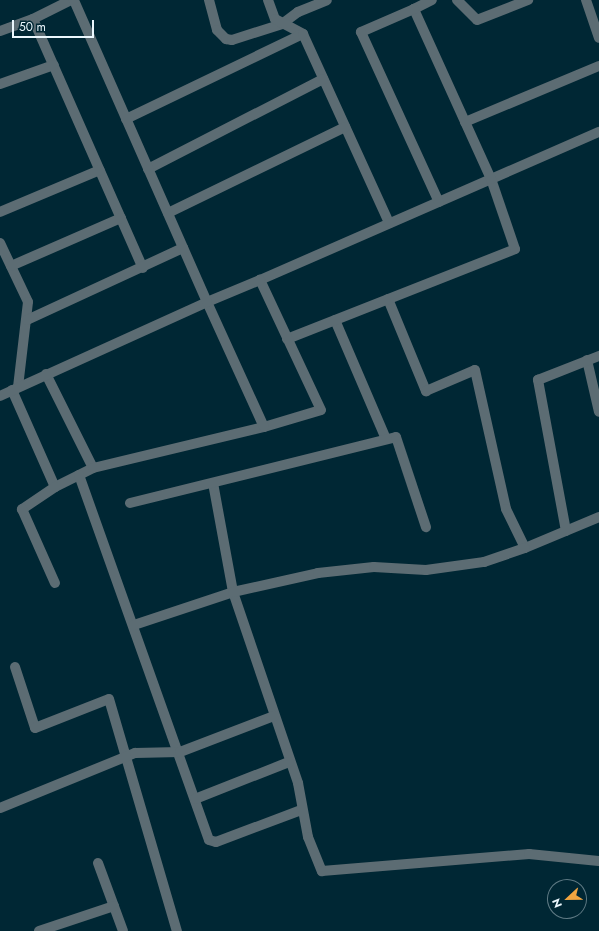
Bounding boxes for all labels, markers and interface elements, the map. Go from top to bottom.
scale bar [14,12,96,38]
text: 50 m [19,18,46,36]
north arrow [547,879,587,919]
text: N [548,896,566,910]

